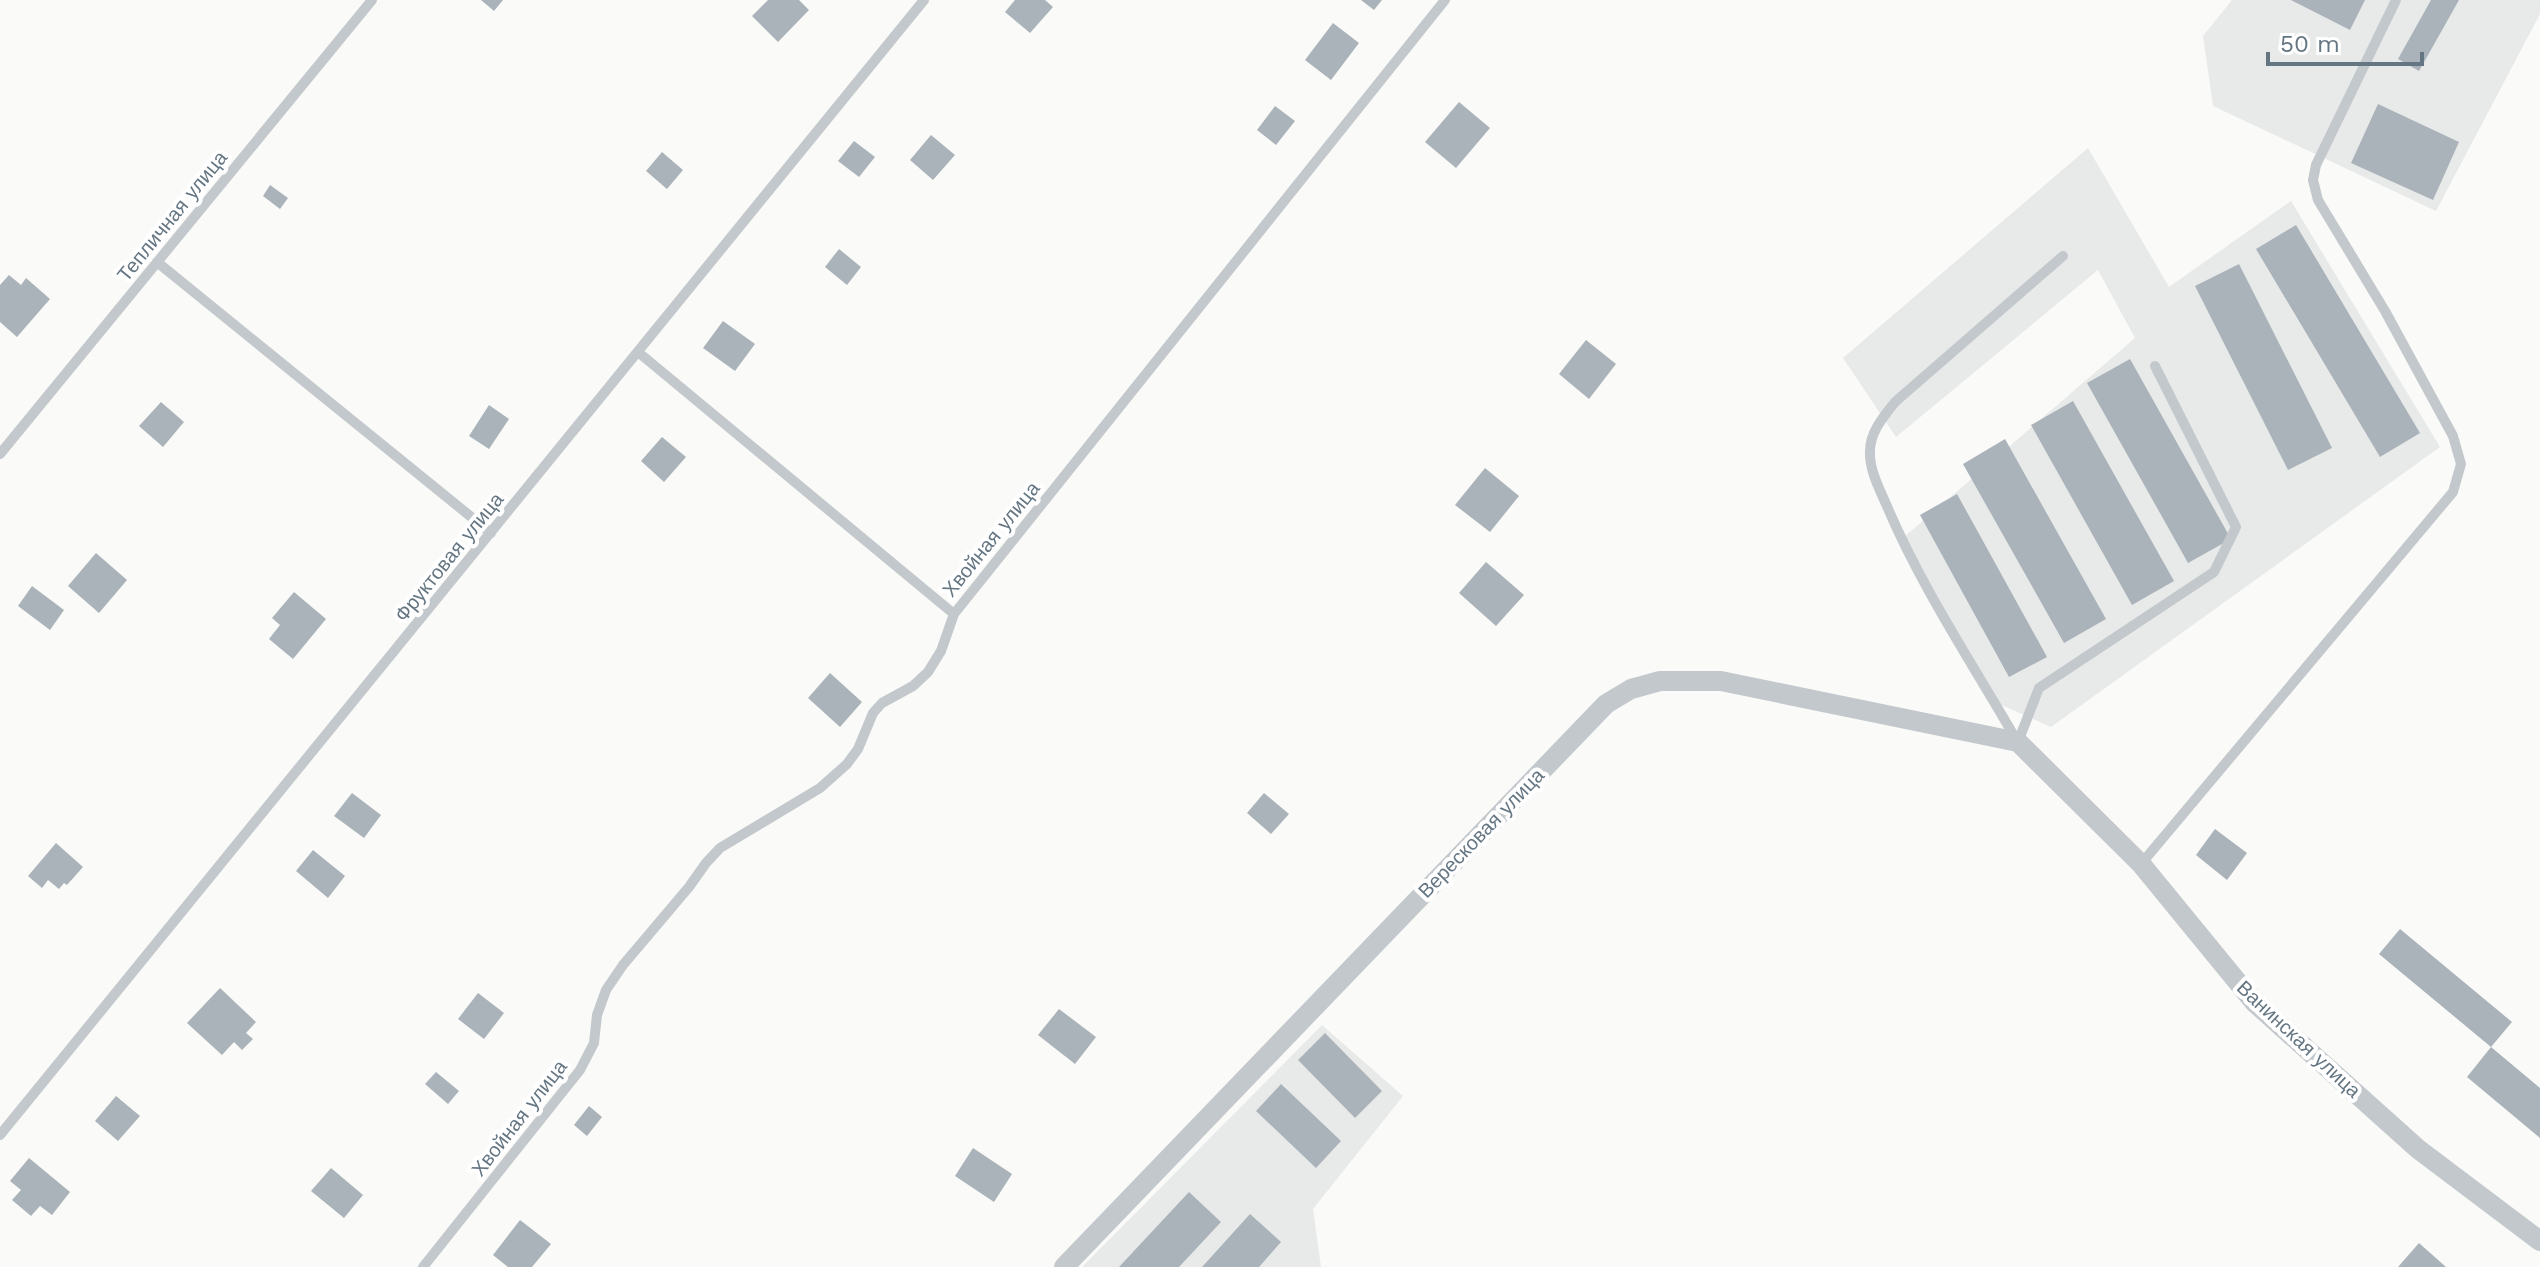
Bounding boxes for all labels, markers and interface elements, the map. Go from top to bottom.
scale bar [2268,16,2422,66]
text: 50 m [2280,30,2340,58]
street label: Тепличная улица [112,145,233,286]
street label: Хвойная улица [937,476,1045,601]
street label: Фруктовая улица [390,487,509,626]
street label: Вересковая улица [1413,763,1550,903]
street label: Ванинская улица [2232,975,2367,1103]
street label: Хвойная улица [466,1054,572,1181]

